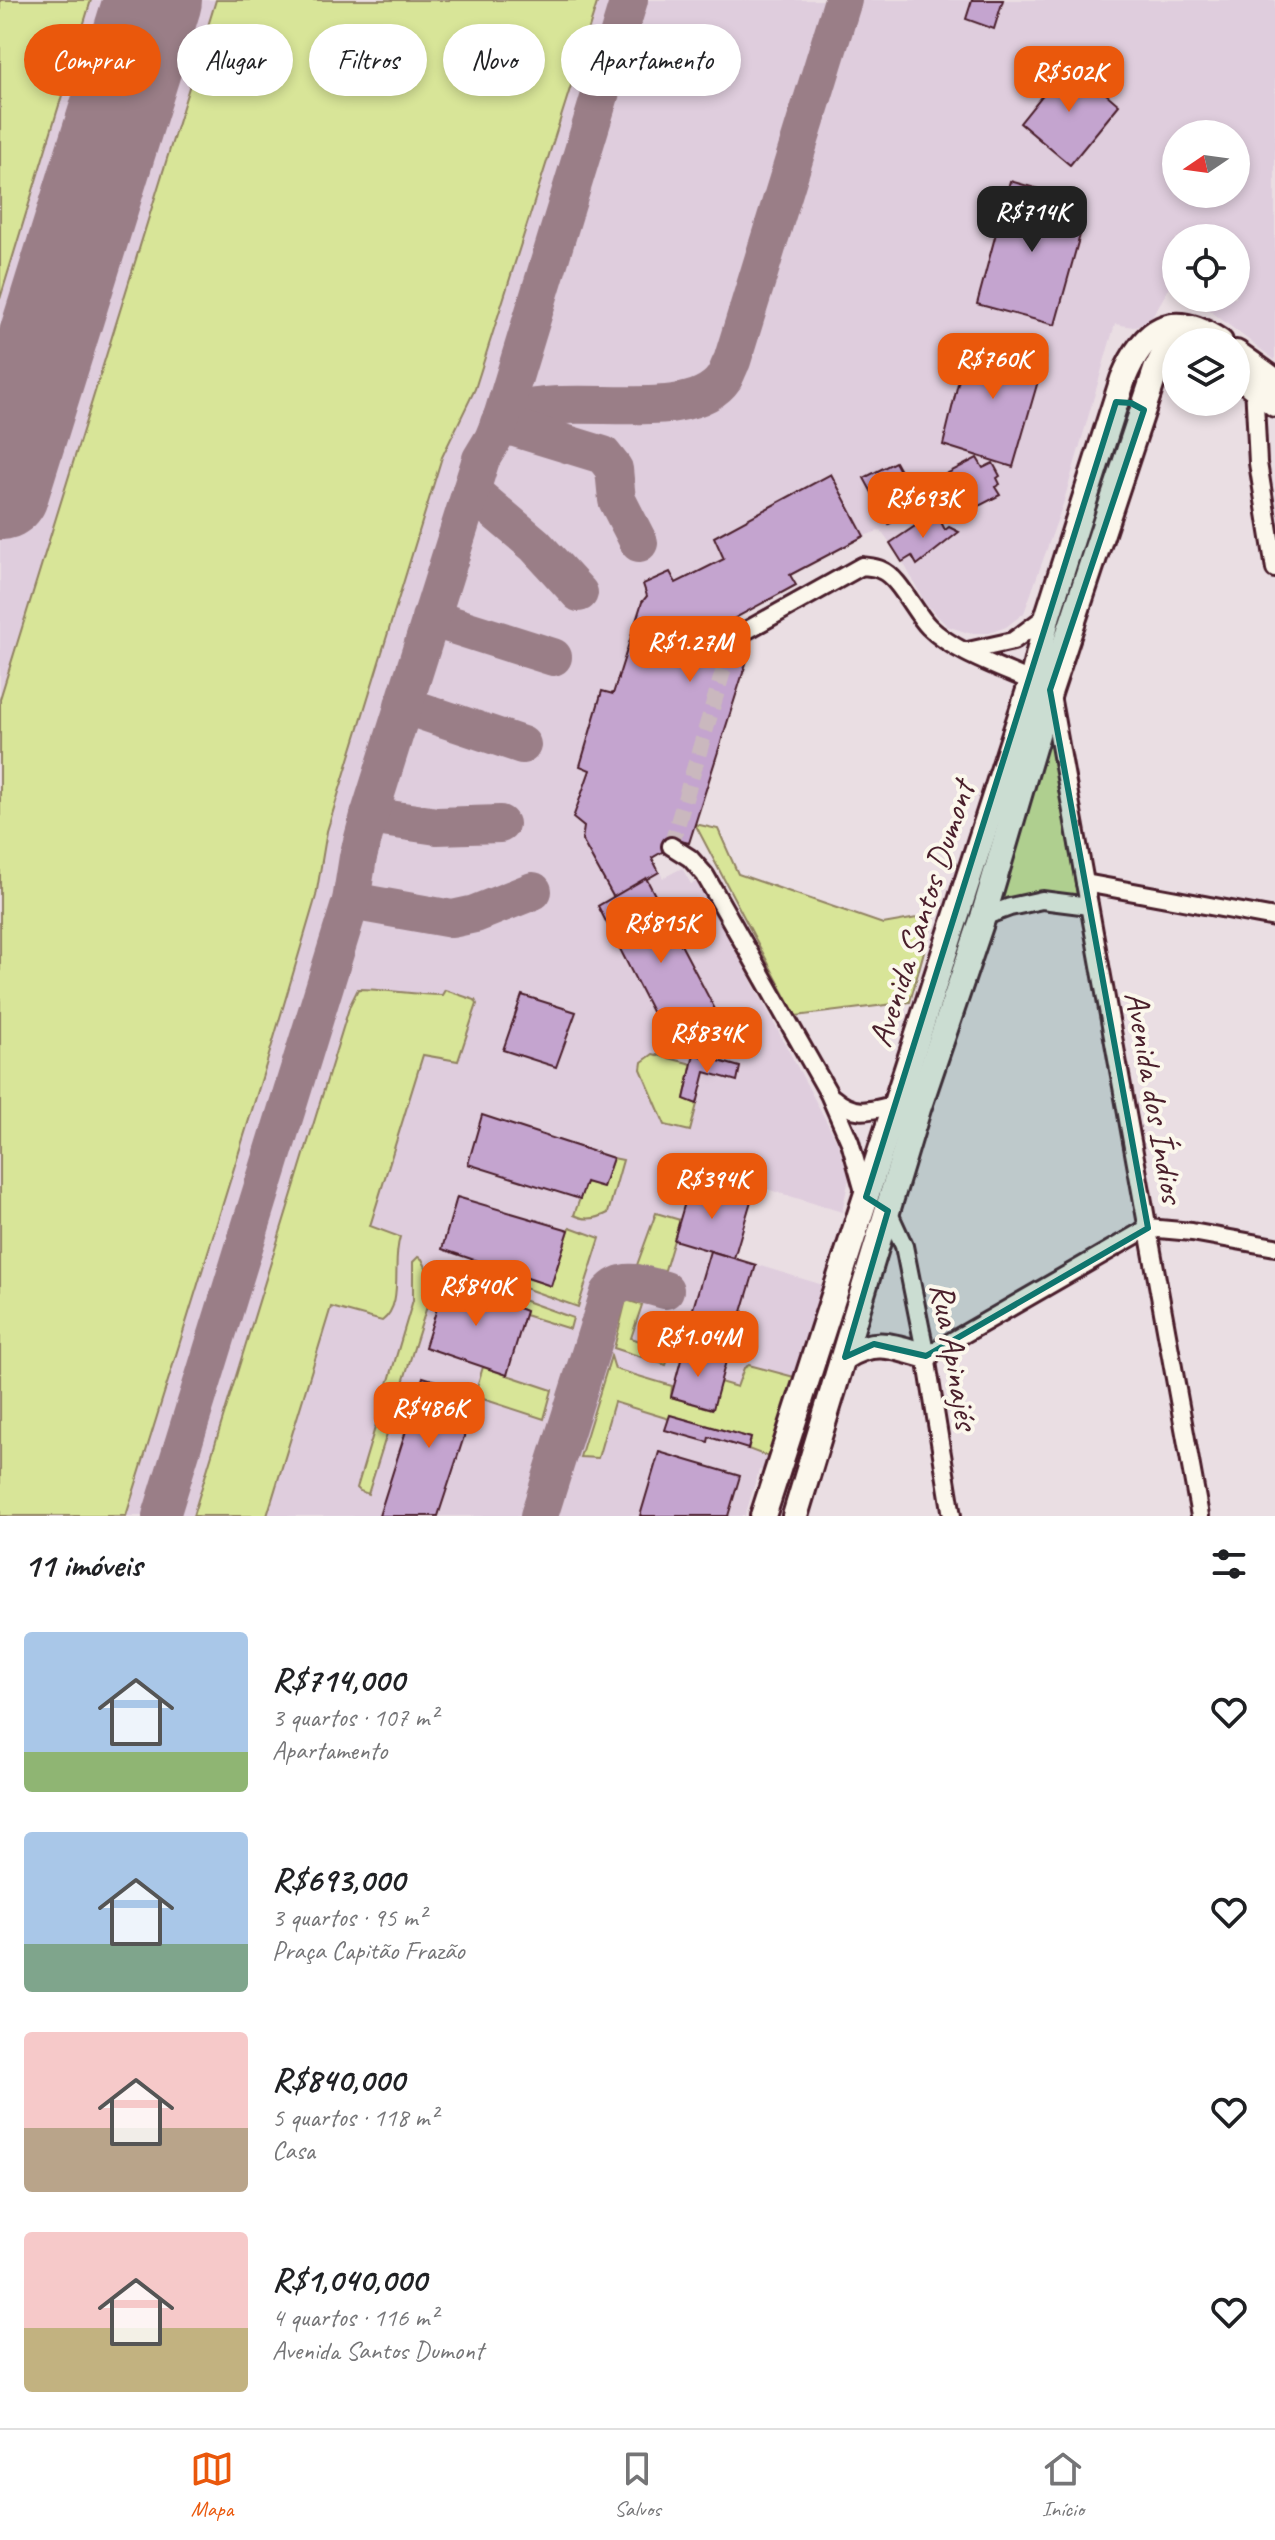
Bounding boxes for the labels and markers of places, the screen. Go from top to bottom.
pin: R$502K [1004,46,1134,114]
pin: R$714K [967,186,1097,254]
pin: R$760K [928,333,1058,401]
pin: R$693K [858,472,988,540]
pin: R$1.27M [616,616,764,684]
pin: R$815K [596,897,726,965]
pin: R$834K [642,1007,772,1075]
pin: R$394K [647,1153,777,1221]
pin: R$840K [411,1260,541,1328]
pin: R$1.04M [624,1311,772,1379]
pin: R$486K [364,1382,494,1450]

